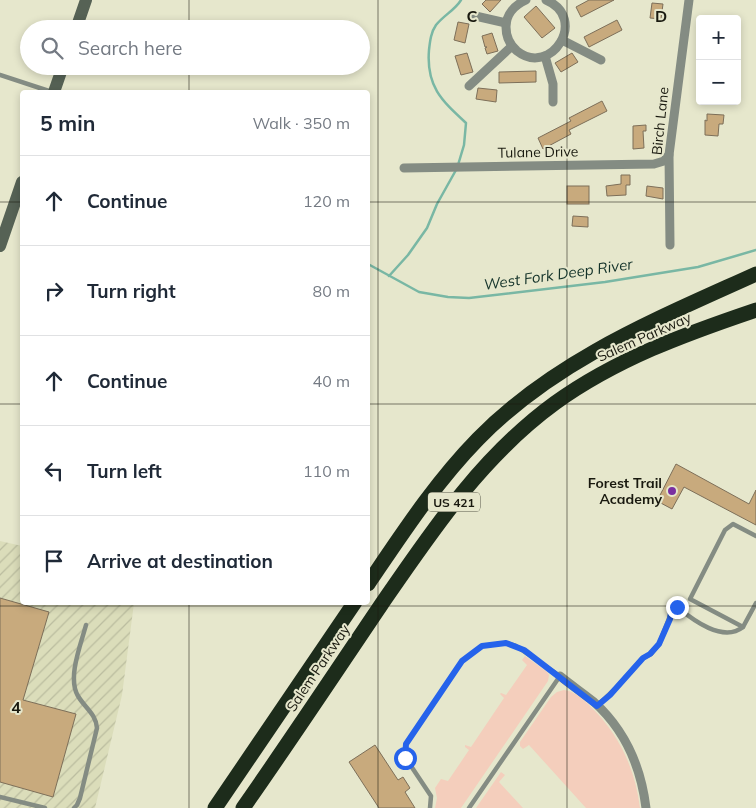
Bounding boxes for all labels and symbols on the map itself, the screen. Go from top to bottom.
text: C [467,6,478,26]
text: D [655,6,667,26]
street label: Birch Lane [647,86,673,156]
street label: Tulane Drive [498,142,578,162]
water label: West Fork Deep River [482,254,634,294]
street label: Salem Parkway [594,308,694,366]
place label: Forest Trail Academy [588,474,662,508]
marker: Forest Trail Academy [666,485,678,497]
road number: US 421 [428,492,480,512]
route end [666,596,689,619]
street label: Salem Parkway [282,621,354,715]
text: 4 [11,697,21,717]
route start [394,747,417,770]

